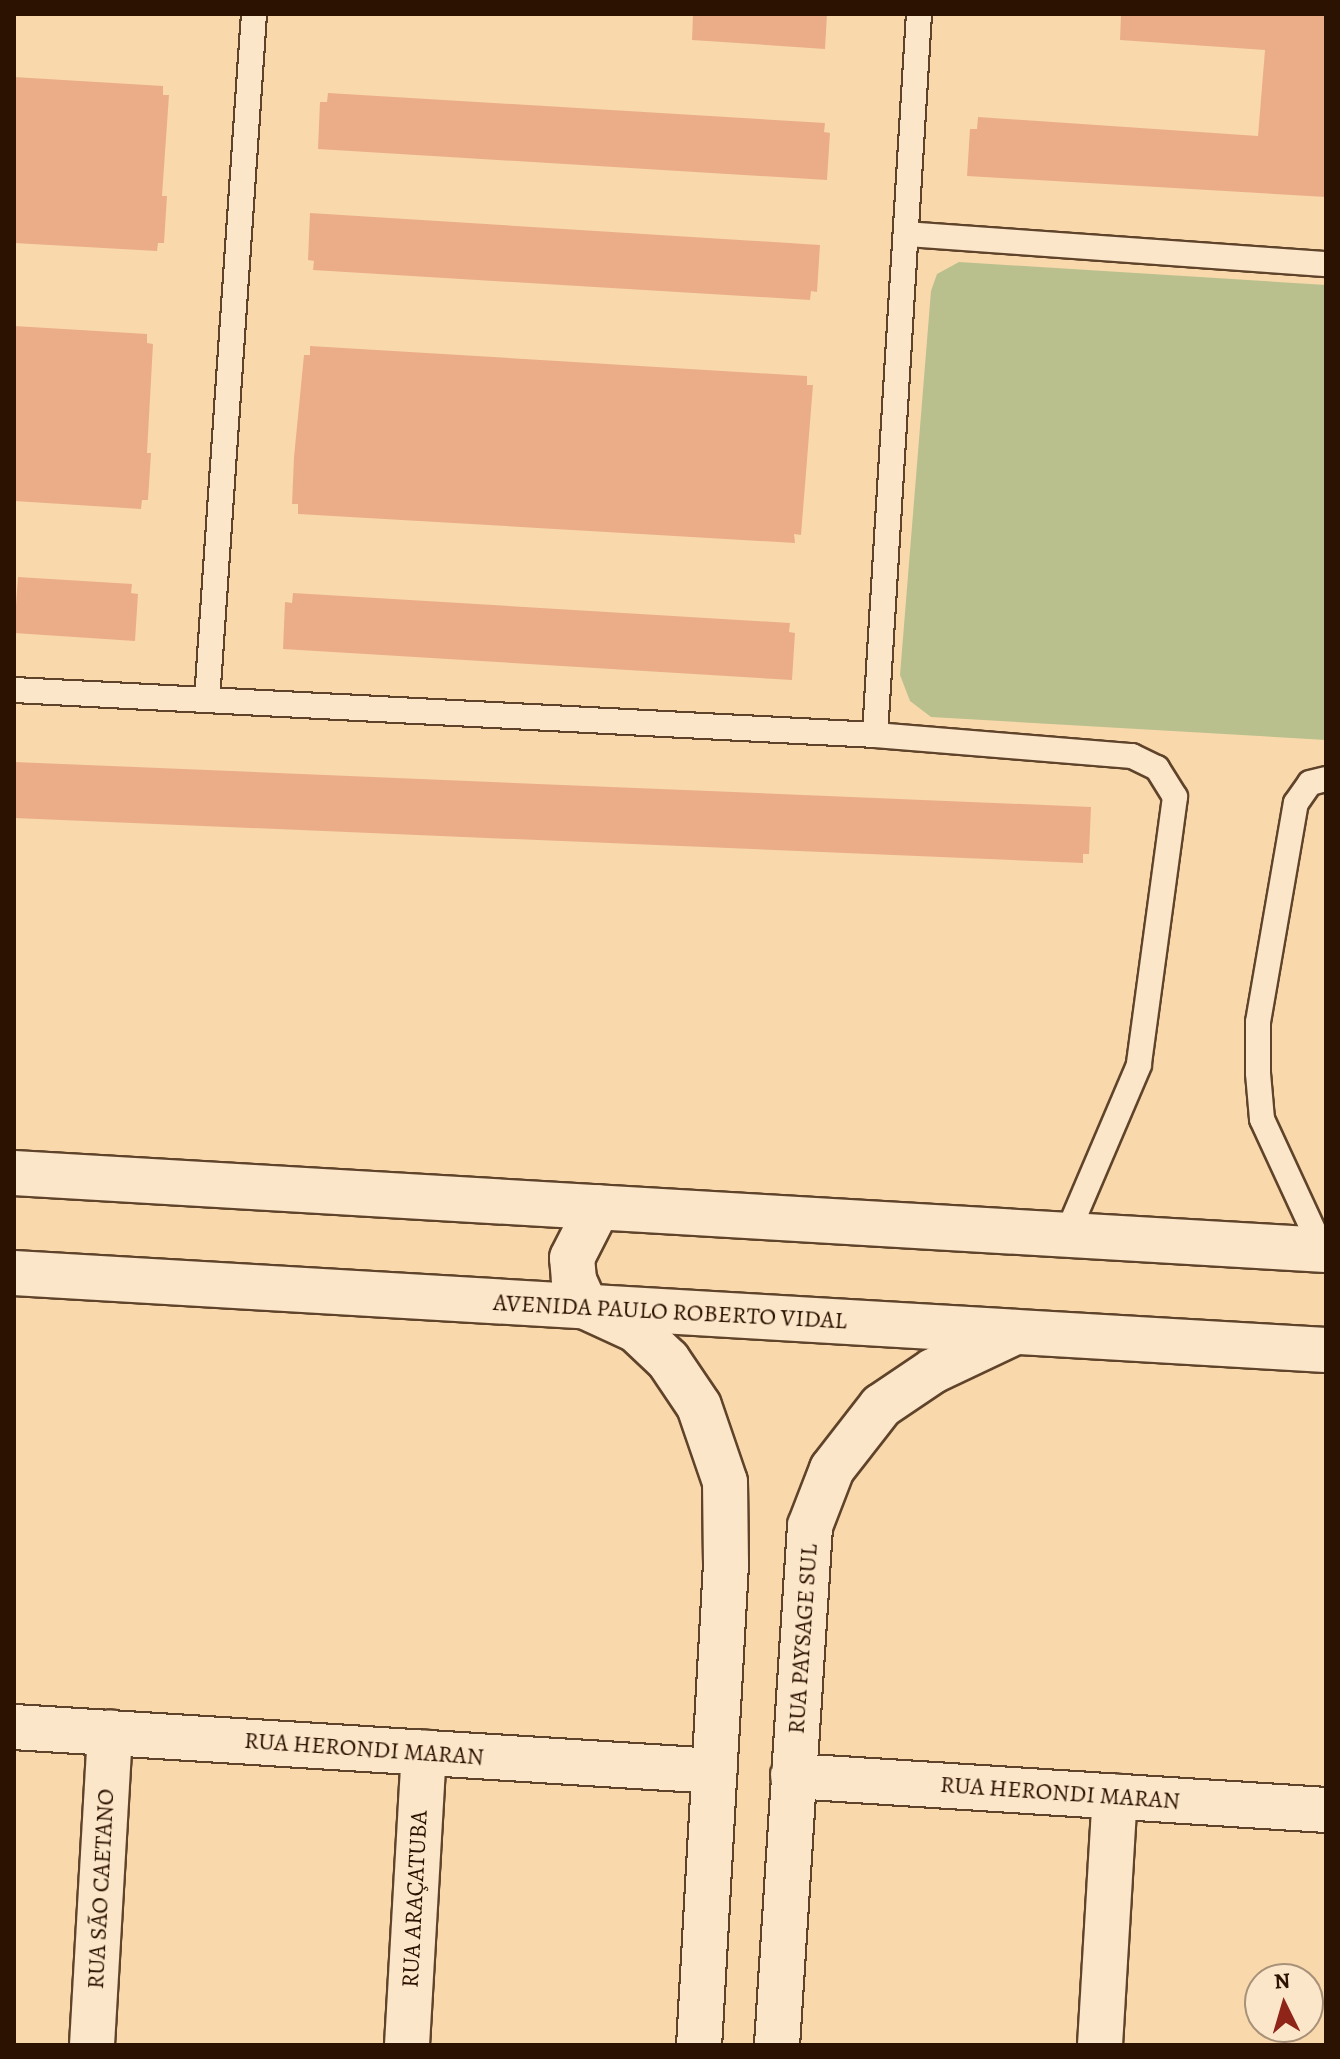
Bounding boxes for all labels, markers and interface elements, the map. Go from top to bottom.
street label: AVENIDA PAULO ROBERTO VIDAL [493,1288,847,1336]
street label: RUA PAYSAGE SUL [782,1543,824,1735]
street label: RUA HERONDI MARAN [243,1726,485,1772]
street label: RUA HERONDI MARAN [939,1770,1181,1816]
street label: RUA SÃO CAETANO [81,1788,121,1990]
street label: RUA ARAÇATUBA [396,1809,434,1989]
north arrow [1244,1963,1324,2043]
text: N [1273,1965,1291,1997]

